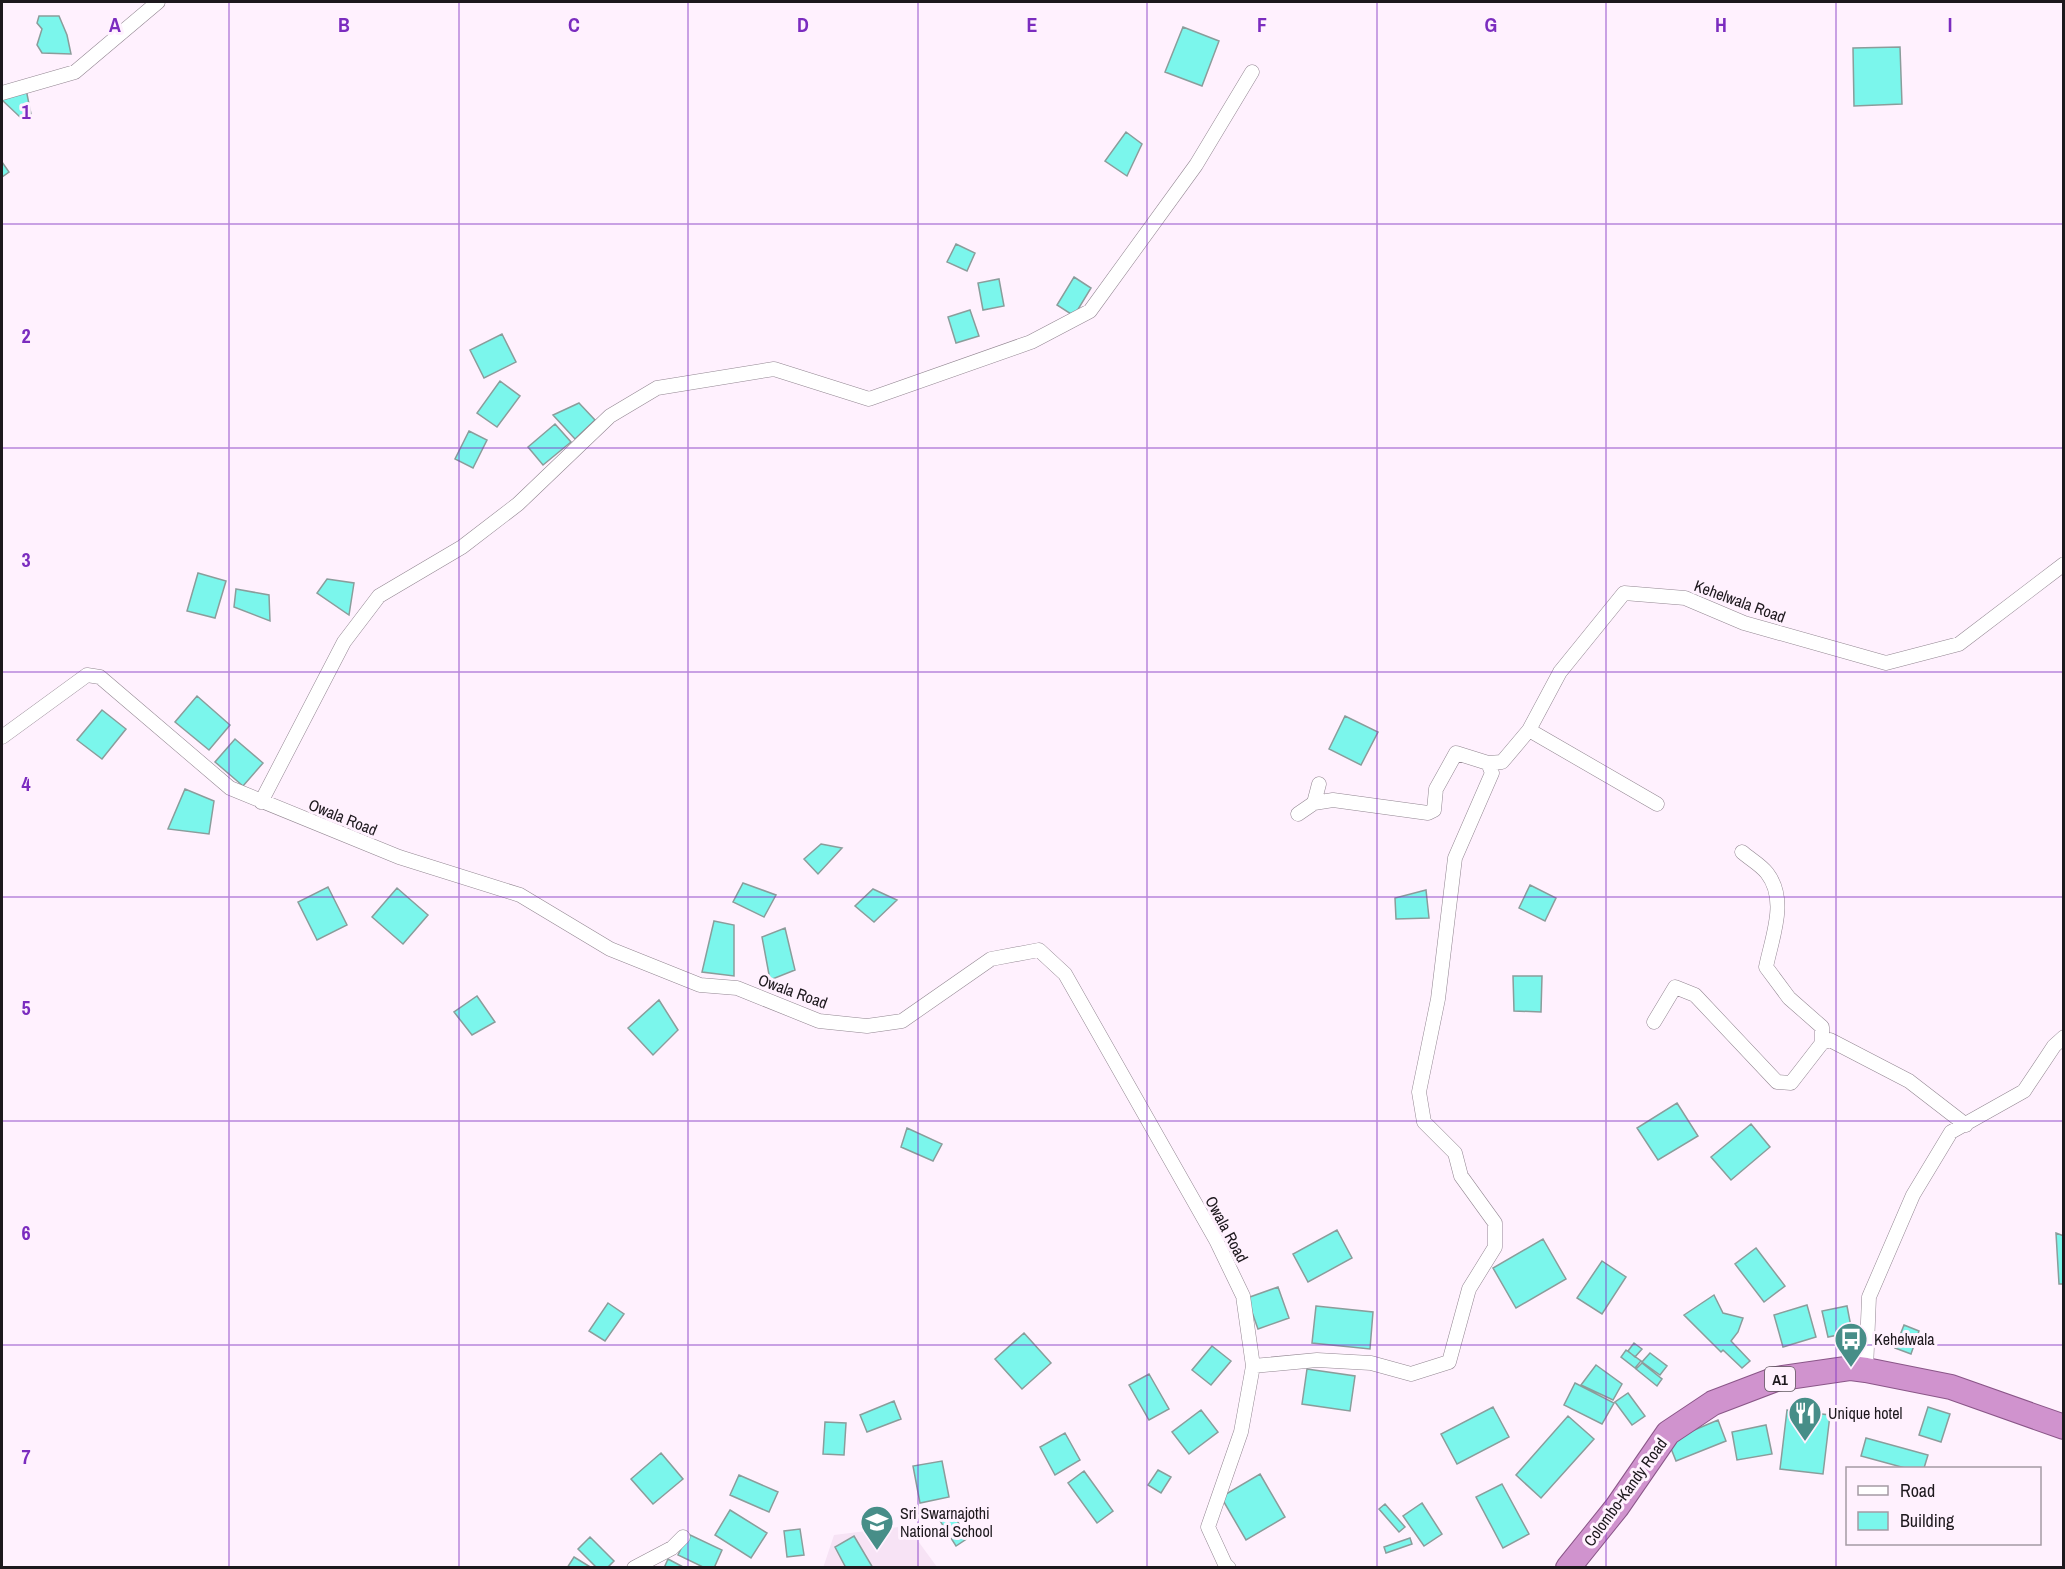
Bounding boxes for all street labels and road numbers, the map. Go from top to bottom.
street label: Kehelwala Road [1691,574,1789,628]
street label: Owala Road [305,793,381,841]
street label: Owala Road [755,968,831,1014]
street label: Owala Road [1200,1192,1254,1266]
road number: A1 [1765,1367,1795,1391]
street label: Colombo-Kandy Road [1578,1433,1672,1551]

